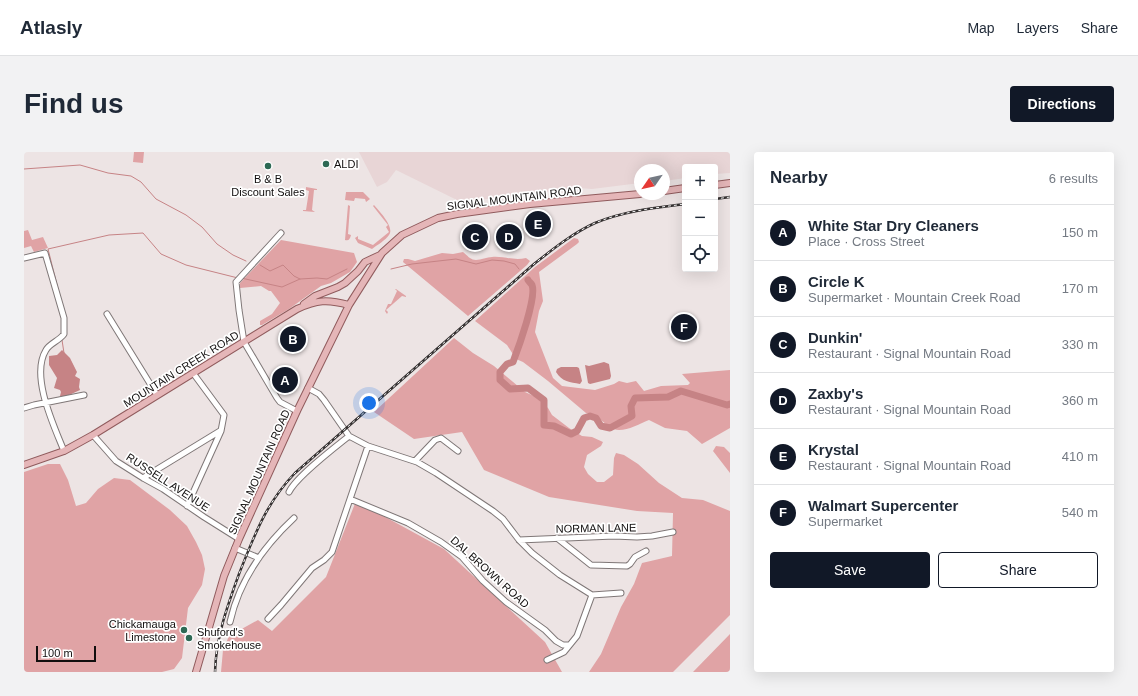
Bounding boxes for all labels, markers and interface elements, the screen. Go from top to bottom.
text: Atlasly [20,17,82,38]
text: Map [967,20,995,36]
text: Layers [1017,20,1059,36]
text: Share [1081,20,1118,36]
button: Directions [1010,86,1114,122]
text: Find us [24,88,124,119]
place label: ALDI [334,158,358,170]
marker: ALDI [321,159,331,169]
marker: B & B Discount Sales [263,161,273,171]
north arrow [634,164,670,200]
map controls [682,164,718,272]
button: + [682,164,718,200]
text: Nearby [770,168,828,187]
text: 6 results [1049,171,1098,186]
place label: B & B Discount Sales [231,173,305,198]
street label: SIGNAL MOUNTAIN ROAD [446,184,582,212]
button: − [682,200,718,236]
pin: E [525,209,551,239]
text: White Star Dry Cleaners [808,217,979,234]
pin: C [462,222,488,252]
pin: D [496,222,522,252]
text: A [778,225,788,240]
text: 150 m [1062,225,1098,240]
text: Place · Cross Street [808,234,924,249]
button: locate [682,236,718,272]
text: Circle K [808,273,865,290]
text: B [778,281,788,296]
text: 170 m [1062,281,1098,296]
text: Supermarket · Mountain Creek Road [808,290,1020,305]
pin: F [671,312,697,342]
pin: B [280,324,306,354]
street label: MOUNTAIN CREEK ROAD [121,328,241,409]
text: Dunkin' [808,329,862,346]
text: C [778,337,788,352]
text: 330 m [1062,337,1098,352]
text: Restaurant · Signal Mountain Road [808,346,1011,361]
pin: A [272,365,298,395]
text: Zaxby's [808,385,863,402]
your location [359,393,379,413]
text: D [778,393,788,408]
text: 360 m [1062,393,1098,408]
text: Restaurant · Signal Mountain Road [808,402,1011,417]
street label: SIGNAL MOUNTAIN ROAD [226,408,292,536]
text: Krystal [808,441,859,458]
text: E [779,449,787,464]
text: 410 m [1062,449,1098,464]
street label: RUSSELL AVENUE [124,451,212,513]
text: Restaurant · Signal Mountain Road [808,458,1011,473]
text: Walmart Supercenter [808,497,958,514]
text: F [779,505,787,520]
text: 540 m [1062,505,1098,520]
text: Supermarket [808,514,882,529]
street label: NORMAN LANE [556,521,636,535]
street label: DAL BROWN ROAD [448,534,532,610]
button: Save [770,552,930,588]
button: Share [938,552,1098,588]
place label: Chickamauga Limestone [109,618,177,643]
marker: Chickamauga Limestone [179,625,189,635]
place label: Shuford's Smokehouse [197,626,261,651]
marker: Shuford's Smokehouse [184,633,194,643]
scale bar [36,644,96,663]
text: 100 m [42,647,73,659]

